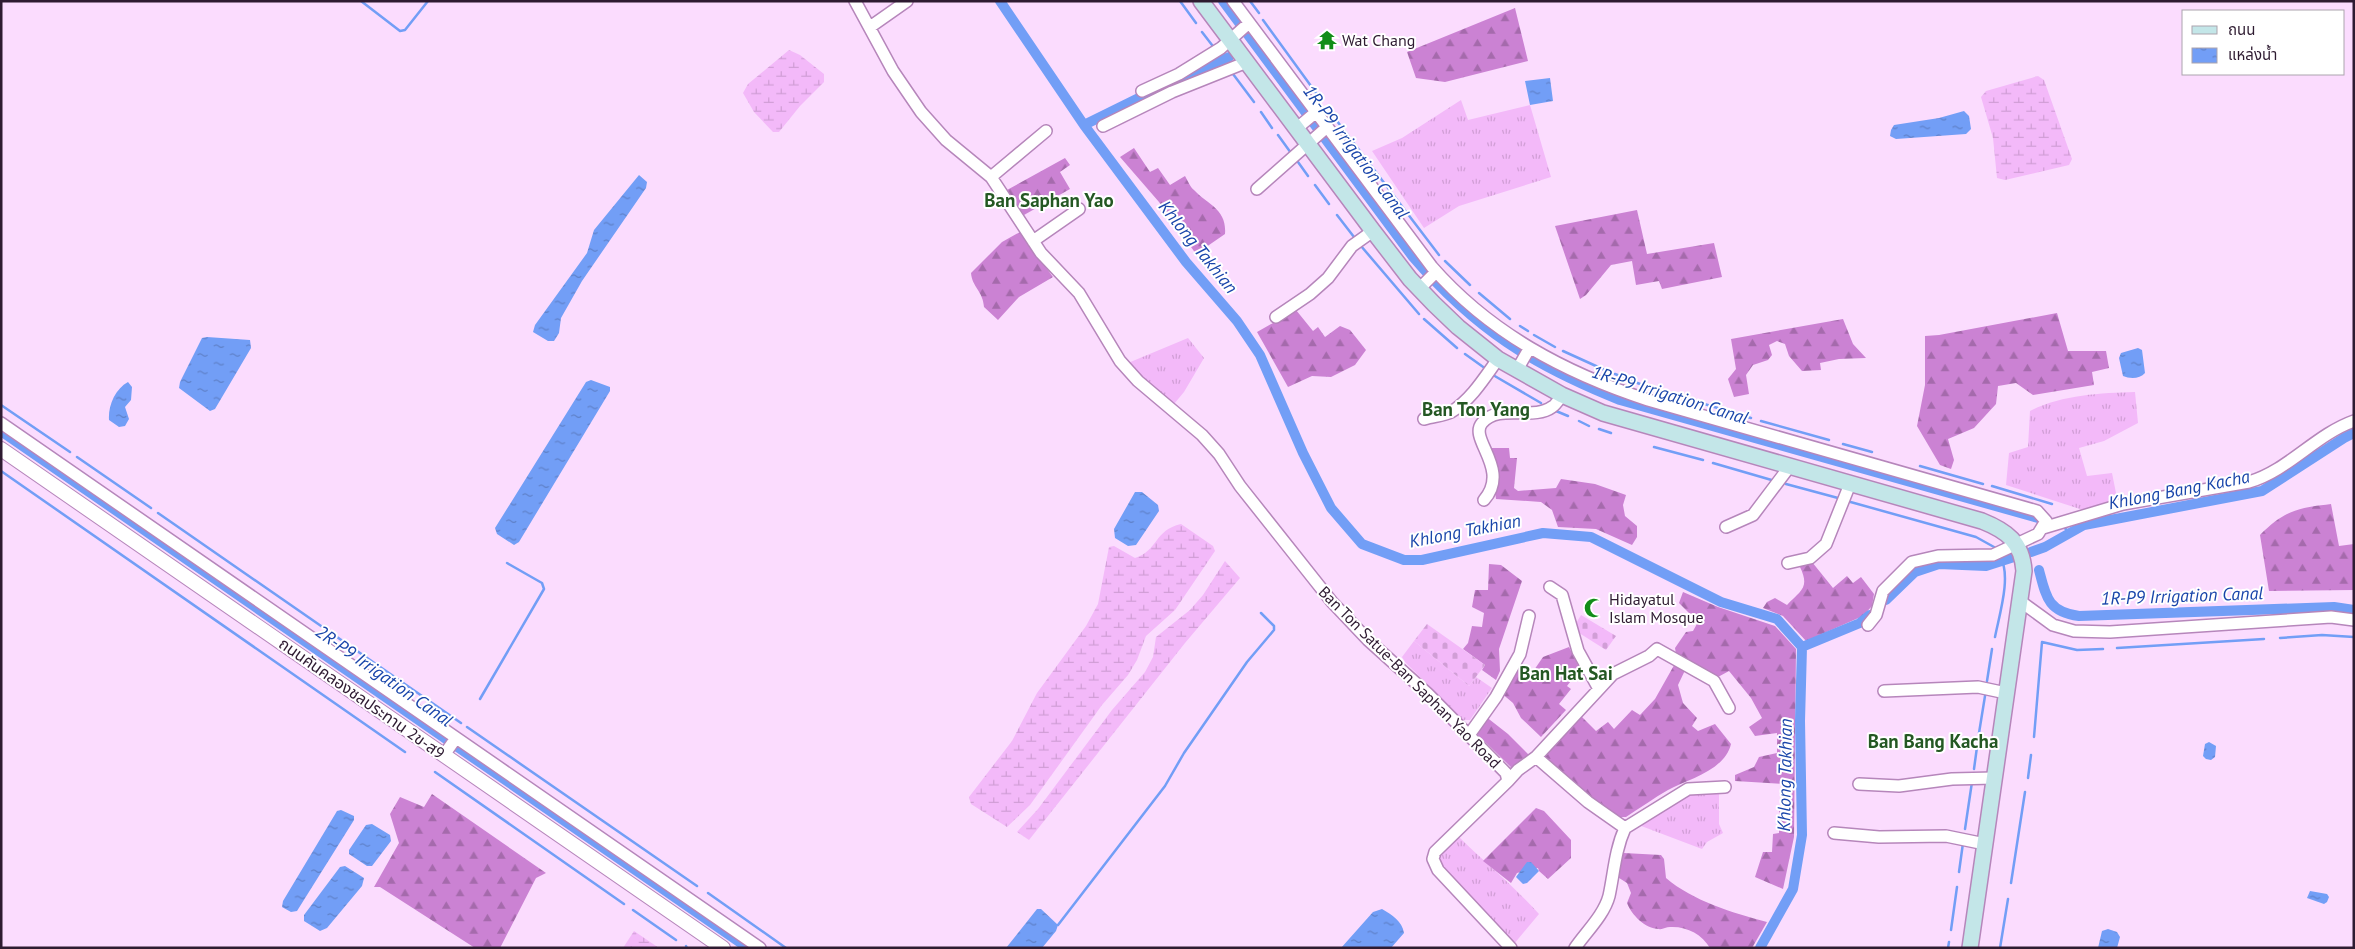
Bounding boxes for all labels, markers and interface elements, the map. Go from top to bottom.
legend [2182,10,2345,75]
text: ถนน [2228,20,2255,39]
temple icon: Wat Chang [1316,29,1338,51]
place label: Wat Chang [1342,30,1415,50]
text: แหล่งน้ำ [2228,44,2277,64]
water label: 1R-P9 Irrigation Canal [1298,80,1415,224]
district label: Ban Saphan Yao [984,188,1114,212]
water label: Khlong Takhian [1154,195,1243,298]
water label: 1R-P9 Irrigation Canal [1589,360,1751,429]
district label: Ban Ton Yang [1422,397,1530,421]
water label: Khlong Bang Kacha [2106,464,2252,514]
water label: Khlong Takhian [1407,508,1523,553]
water label: 1R-P9 Irrigation Canal [2100,581,2264,610]
street label: Ban Ton Satue-Ban Saphan Yao Road [1315,582,1505,772]
place label: Hidayatul Islam Mosque [1609,589,1704,627]
mosque icon: Hidayatul Islam Mosque [1583,597,1605,619]
water label: 2R-P9 Irrigation Canal [311,620,458,732]
street label: ถนนคันคลองชลประทาน 2ข-ส9 [275,633,449,763]
district label: Ban Hat Sai [1519,661,1613,685]
water label: Khlong Takhian [1772,718,1797,832]
district label: Ban Bang Kacha [1868,729,1998,753]

